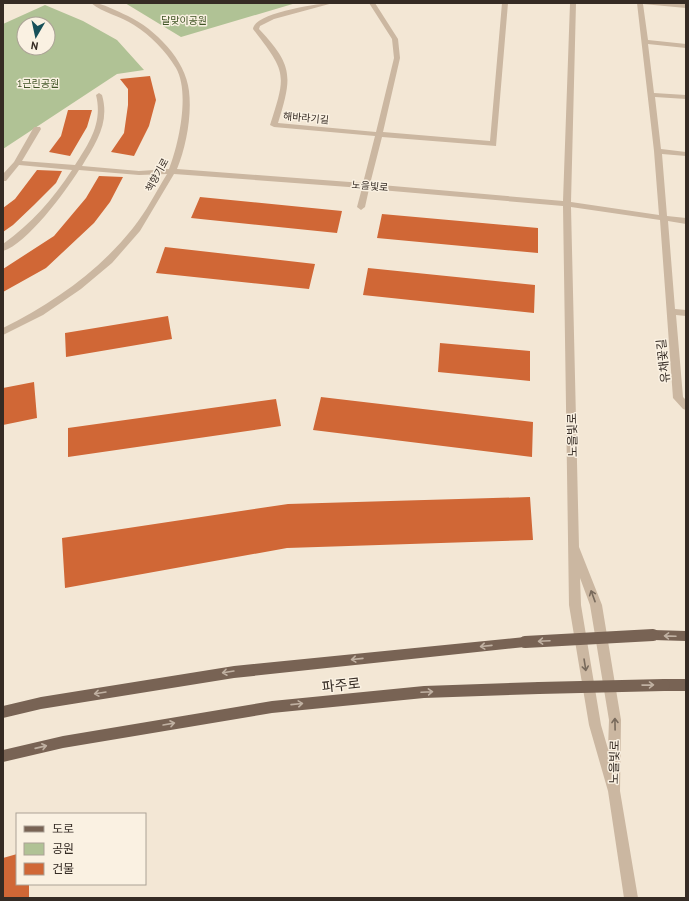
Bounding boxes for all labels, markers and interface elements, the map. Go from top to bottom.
park label: 달맞이공원 [161,14,207,27]
north arrow [16,16,56,56]
text: N [30,38,39,53]
park label: 1근린공원 [17,77,59,90]
street label: 해바라기길 [283,110,329,126]
street label: 책향기로 [142,156,172,194]
street label: 노을빛로 [351,178,389,194]
street label: 유채꽃길 [653,338,673,384]
street label: 노을빛로 [564,413,580,457]
one-way arrow [588,591,596,603]
one-way arrow [664,632,677,640]
one-way arrow [538,637,551,645]
one-way arrow [480,642,493,650]
one-way arrow [351,655,364,663]
one-way arrow [581,658,589,671]
one-way arrow [222,669,235,677]
street label: 파주로 [321,674,361,696]
one-way arrow [641,681,654,689]
one-way arrow [420,688,433,695]
one-way arrow [93,689,106,697]
one-way arrow [290,701,303,708]
one-way arrow [611,718,619,731]
one-way arrow [162,720,175,728]
street label: 노을빛로 [606,740,622,784]
one-way arrow [34,743,47,751]
legend [16,813,146,885]
text: 도로 [52,821,74,836]
text: 공원 [52,841,74,856]
text: 건물 [52,861,74,876]

